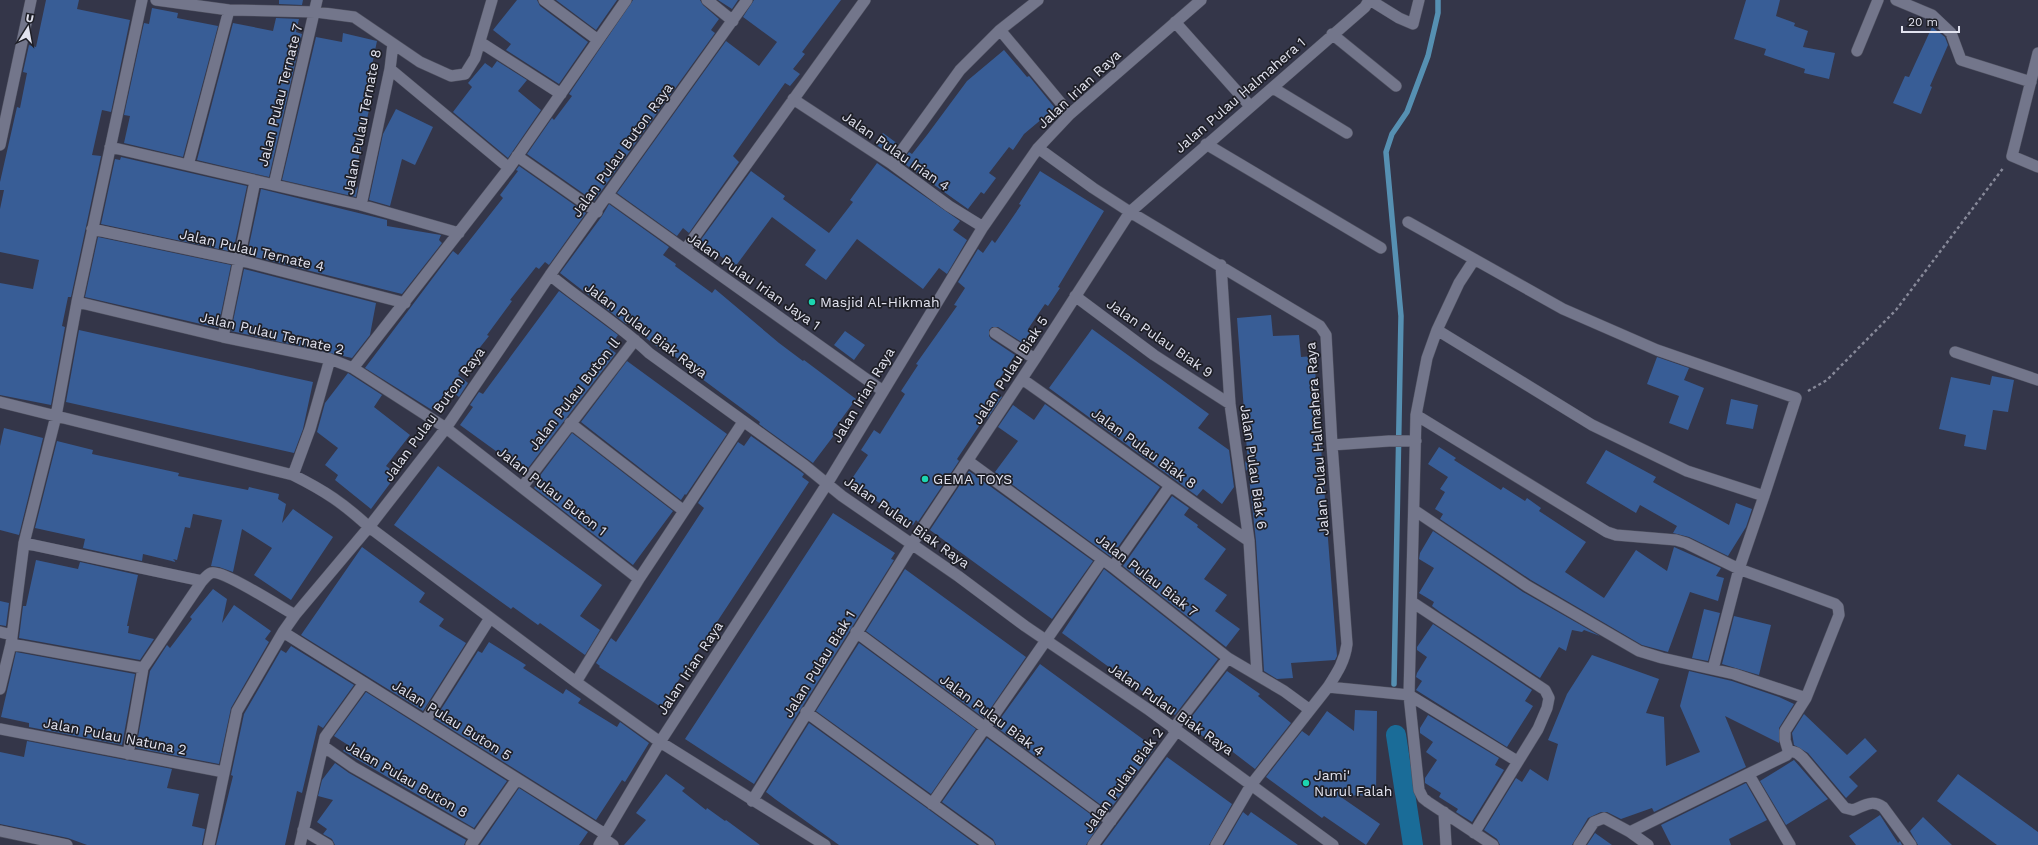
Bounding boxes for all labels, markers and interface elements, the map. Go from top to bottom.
north arrow [8,8,48,48]
scale bar [1902,8,1959,34]
text: U [25,12,35,26]
text: 20 m [1908,15,1938,29]
street label: Jalan Pulau Ternate 7 [254,22,306,168]
street label: Jalan Pulau Halmahera 1 [1172,34,1308,156]
street label: Jalan Irian Raya [1034,46,1124,132]
street label: Jalan Pulau Ternate 8 [340,48,384,196]
street label: Jalan Pulau Buton Raya [568,80,676,220]
street label: Jalan Pulau Irian 4 [839,108,953,194]
street label: Jalan Pulau Ternate 4 [178,226,326,274]
street label: Jalan Pulau Irian Jaya 1 [685,229,823,333]
street label: Jalan Pulau Biak Raya [582,279,710,381]
place label: Masjid Al-Hikmah [820,294,940,310]
street label: Jalan Pulau Biak 9 [1104,295,1216,381]
marker: Masjid Al-Hikmah [807,297,817,307]
street label: Jalan Pulau Ternate 2 [198,309,346,357]
street label: Jalan Pulau Biak 5 [969,313,1051,427]
street label: Jalan Pulau Buton ll [525,334,623,453]
street label: Jalan Pulau Halmahera Raya [1302,342,1332,536]
street label: Jalan Pulau Buton Raya [380,344,488,484]
street label: Jalan Irian Raya [828,345,898,445]
street label: Jalan Pulau Biak 6 [1237,404,1271,530]
street label: Jalan Pulau Biak 8 [1088,405,1200,491]
street label: Jalan Pulau Buton 1 [494,443,610,539]
place label: GEMA TOYS [933,471,1012,487]
street label: Jalan Pulau Biak Raya [841,473,973,571]
marker: GEMA TOYS [920,474,930,484]
street label: Jalan Pulau Biak 7 [1093,530,1201,620]
street label: Jalan Pulau Biak 1 [780,608,858,720]
street label: Jalan Irian Raya [654,618,726,718]
street label: Jalan Pulau Biak Raya [1105,660,1237,758]
street label: Jalan Pulau Biak 4 [937,671,1047,759]
street label: Jalan Pulau Buton 5 [389,677,515,763]
street label: Jalan Pulau Natuna 2 [42,714,188,758]
street label: Jalan Pulau Biak 2 [1080,725,1166,835]
street label: Jalan Pulau Buton 8 [343,738,471,820]
place label: Jami' Nurul Falah [1314,767,1392,799]
marker: Jami' Nurul Falah [1301,778,1311,788]

